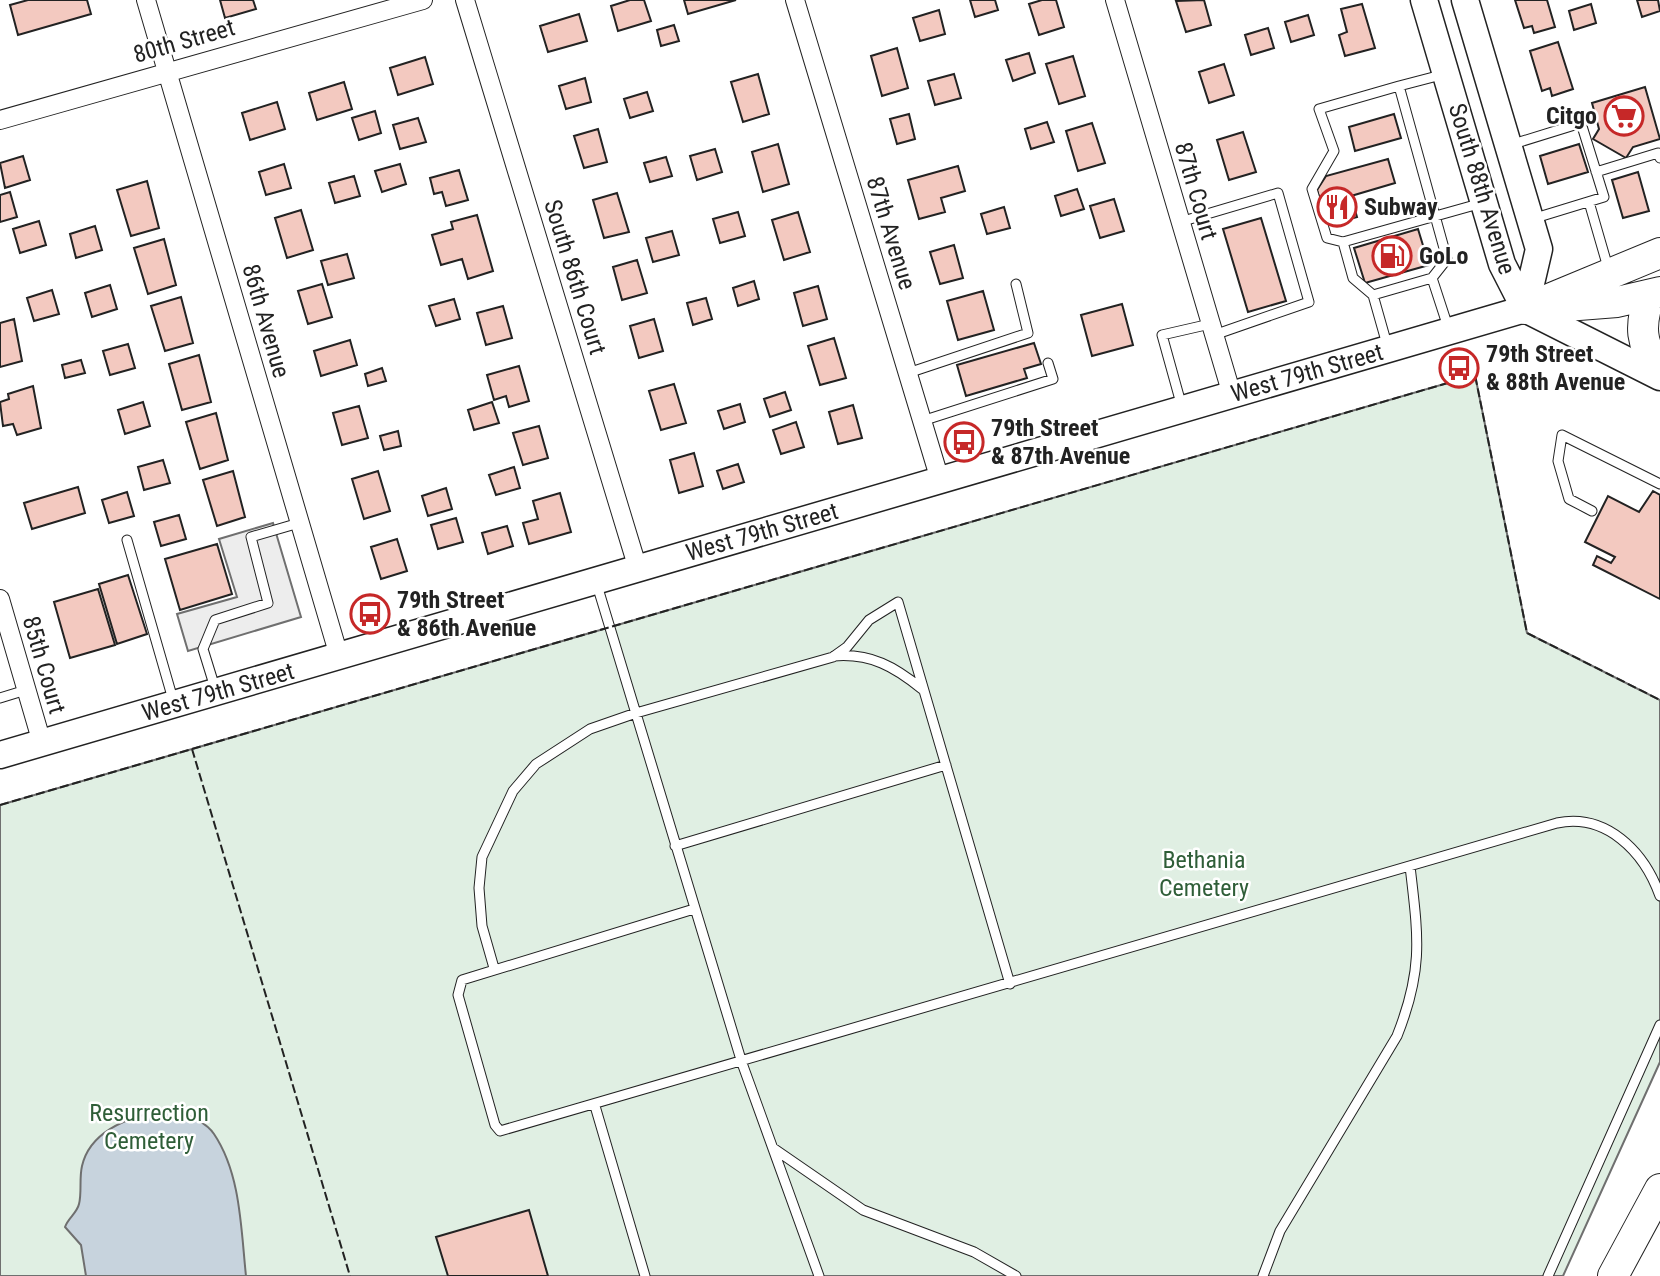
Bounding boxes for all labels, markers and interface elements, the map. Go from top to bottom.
street label: 80th Street [130,13,238,69]
supermarket icon: Citgo [1603,95,1645,137]
street label: South 88th Avenue [1443,100,1521,278]
place label: Citgo [1546,102,1597,130]
street label: 87th Court [1169,139,1223,243]
street label: 87th Avenue [861,173,921,293]
restaurant icon: Subway [1316,186,1358,228]
place label: Subway [1364,193,1438,221]
street label: South 86th Court [538,196,612,358]
fuel station icon: GoLo [1371,235,1413,277]
place label: GoLo [1419,242,1468,270]
street label: 86th Avenue [236,261,296,381]
street label: West 79th Street [1228,338,1386,408]
place label: 79th Street & 88th Avenue [1486,340,1625,396]
bus stop icon: 79th Street & 88th Avenue [1438,347,1480,389]
place label: 79th Street & 87th Avenue [991,414,1130,470]
bus stop icon: 79th Street & 87th Avenue [943,421,985,463]
street label: West 79th Street [683,497,841,567]
place label: 79th Street & 86th Avenue [397,586,536,642]
bus stop icon: 79th Street & 86th Avenue [349,593,391,635]
street label: 85th Court [17,613,71,717]
street label: West 79th Street [139,657,297,727]
park label: Bethania Cemetery [1159,846,1249,902]
park label: Resurrection Cemetery [89,1099,209,1155]

